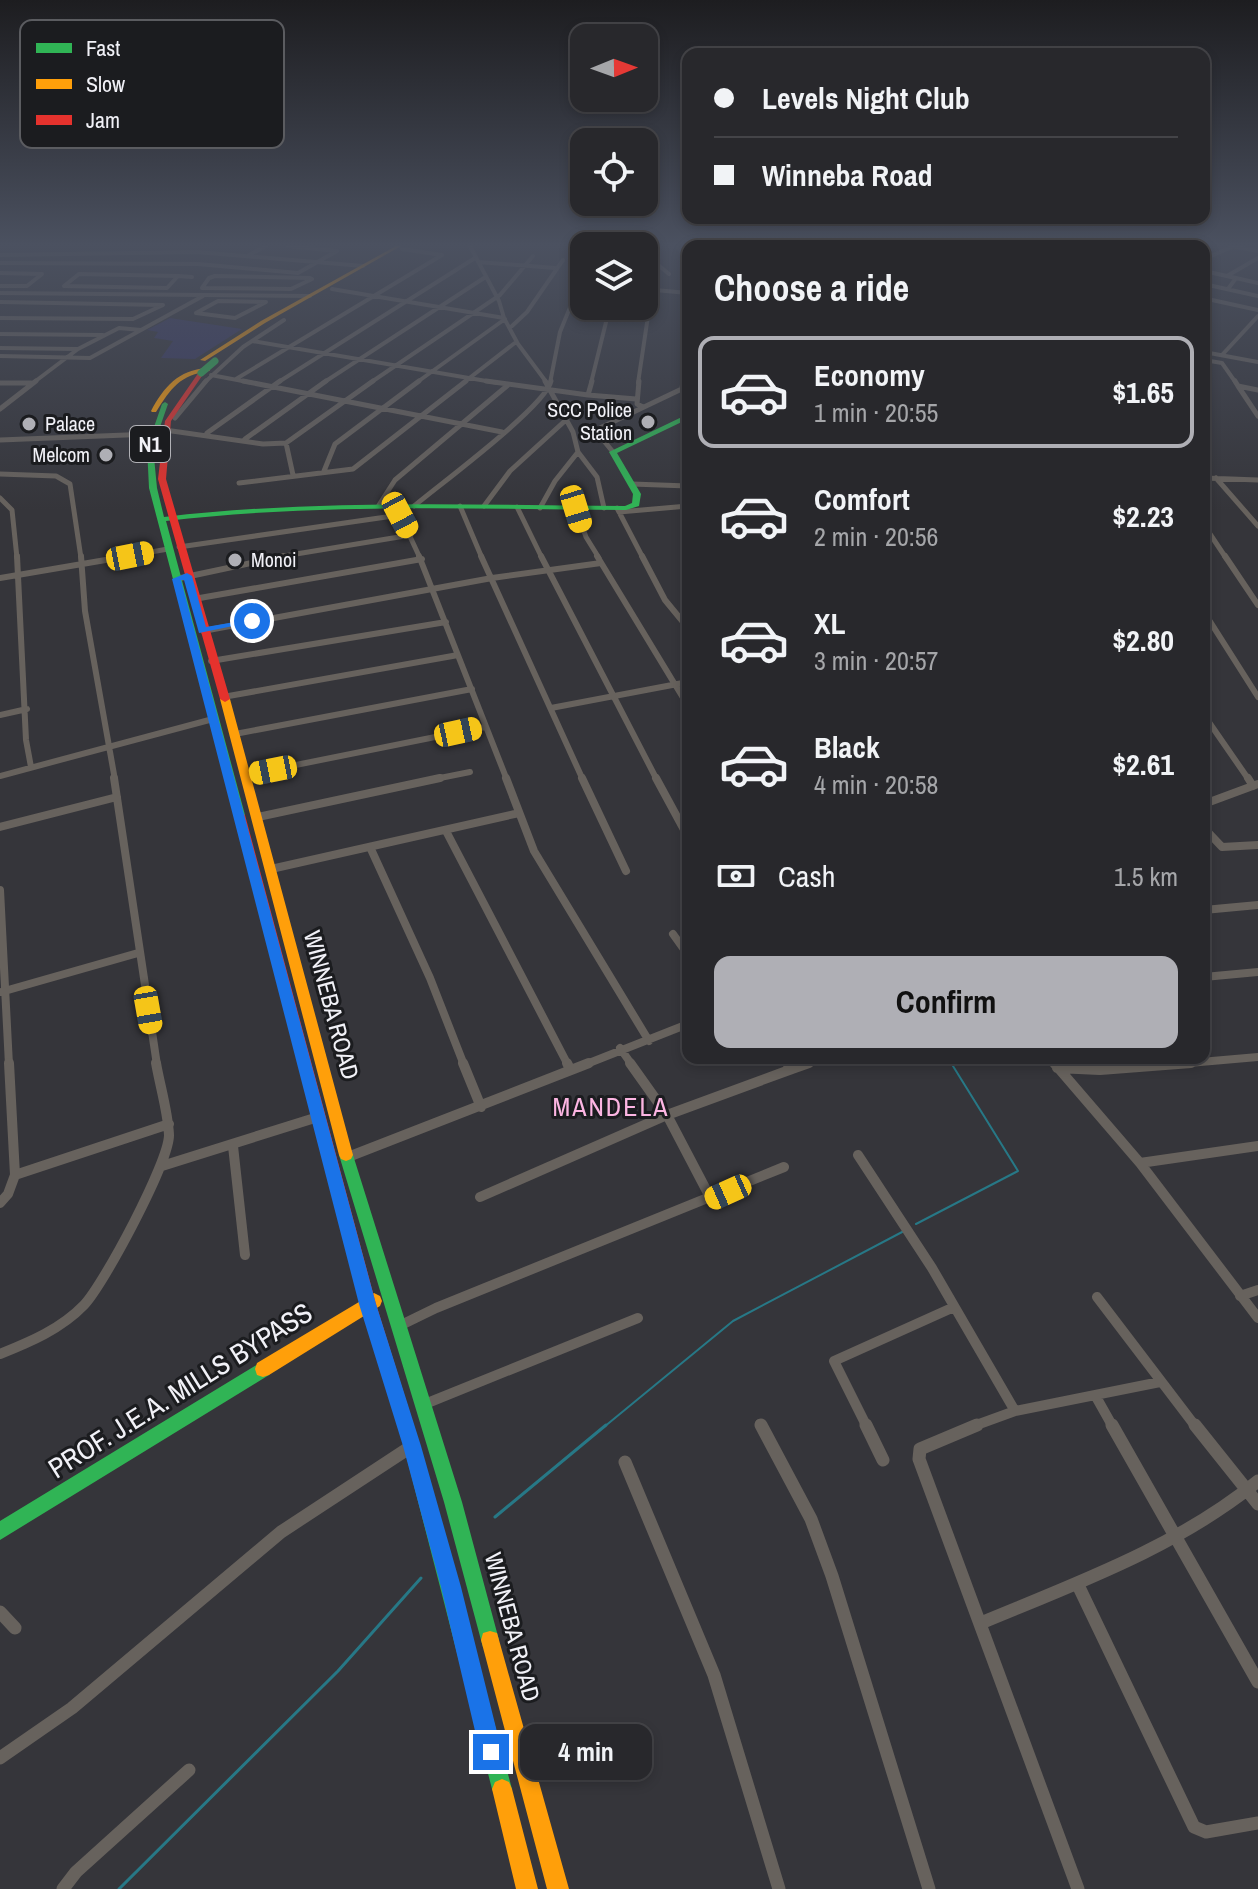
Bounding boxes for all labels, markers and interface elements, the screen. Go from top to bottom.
legend [20,20,284,148]
north arrow [570,24,658,112]
map controls [570,24,658,320]
text: Fast [86,33,120,63]
text: Slow [86,69,125,99]
text: Levels Night Club [762,78,970,118]
text: Jam [86,105,120,135]
button: locate [570,128,658,216]
text: Winneba Road [762,155,933,195]
button: layers [570,232,658,320]
text: Choose a ride [714,264,909,312]
text: Economy [814,355,925,395]
icon: car [718,356,790,428]
text: $1.65 [1112,372,1174,412]
text: 1 min · 20:55 [814,395,938,430]
place label: SCC Police Station [547,396,632,446]
place label: Palace [45,410,95,437]
marker: SCC Police Station [639,413,657,431]
marker: Palace [20,415,38,433]
road number: N1 [130,426,170,462]
place label: Melcom [33,441,90,468]
marker: Melcom [97,446,115,464]
text: Comfort [814,479,910,519]
icon: car [718,480,790,552]
car [558,483,594,535]
car [378,488,422,542]
text: $2.23 [1112,496,1174,536]
text: 2 min · 20:56 [814,519,938,554]
car [104,540,156,572]
place label: Monoi [251,546,297,573]
marker: Monoi [226,551,244,569]
route start [234,603,270,639]
text: XL [814,603,845,643]
icon: car [718,604,790,676]
text: $2.80 [1112,620,1174,660]
text: 3 min · 20:57 [814,643,938,678]
car [432,715,484,749]
text: Black [814,727,880,767]
icon: car [718,728,790,800]
text: $2.61 [1112,744,1174,784]
car [247,754,299,786]
text: 4 min · 20:58 [814,767,938,802]
icon: cash [714,854,758,898]
text: Cash [778,856,835,896]
text: 1.5 km [1114,859,1178,894]
street label: WINNEBA ROAD [297,927,367,1083]
button: Confirm [714,956,1178,1048]
car [132,984,164,1036]
district label: MANDELA [552,1089,670,1124]
car [701,1171,755,1213]
street label: PROF. J.E.A. MILLS BYPASS [41,1293,319,1487]
street label: WINNEBA ROAD [478,1549,548,1705]
callout: 4 min [519,1724,651,1780]
route end [473,1734,509,1770]
text: 4 min [558,1734,614,1769]

